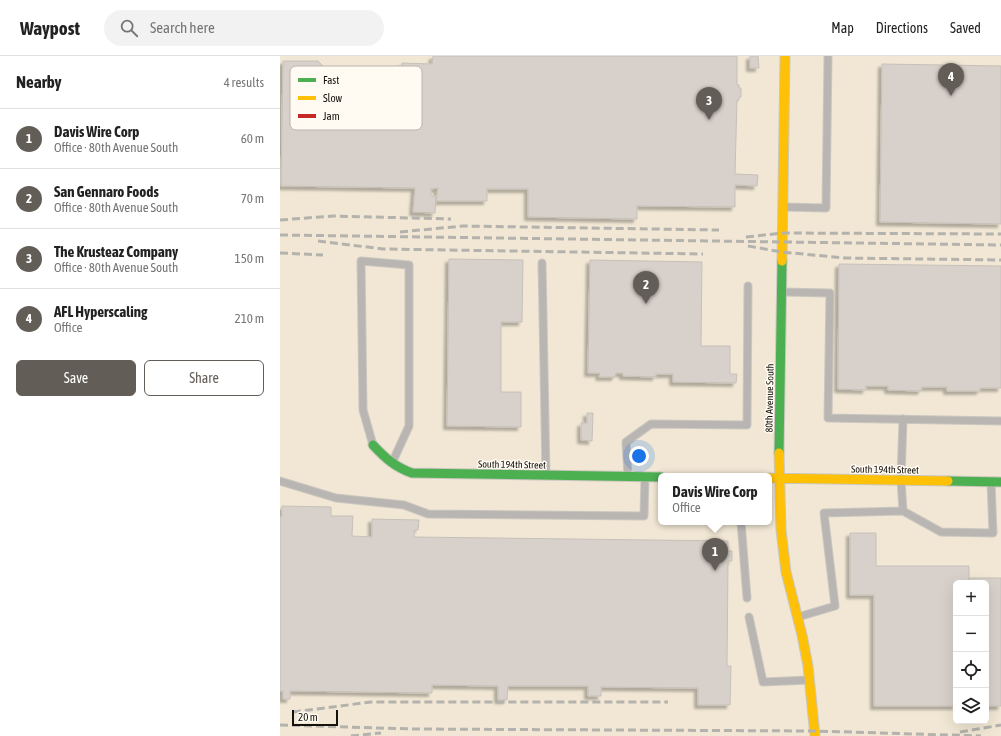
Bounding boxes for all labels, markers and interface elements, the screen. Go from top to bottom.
search box [104,10,384,46]
text: Waypost [20,17,80,39]
icon: search [118,17,140,39]
text: Search here [150,19,215,36]
text: Map [831,20,854,36]
text: Directions [876,20,928,36]
text: Saved [950,20,981,36]
pin: 4 [938,63,964,96]
legend [290,66,422,130]
text: Nearby [16,72,62,92]
text: Fast [323,74,339,86]
text: 4 results [224,75,264,90]
pin: 3 [696,87,722,120]
text: Slow [323,92,342,104]
text: Jam [323,110,340,122]
text: Davis Wire Corp [54,123,139,140]
text: 1 [26,131,32,146]
text: 60 m [241,131,264,146]
text: Office · 80th Avenue South [54,140,178,155]
text: San Gennaro Foods [54,183,159,200]
text: 2 [26,191,32,206]
text: 70 m [241,191,264,206]
text: Office · 80th Avenue South [54,200,178,215]
text: The Krusteaz Company [54,243,178,260]
text: 3 [26,251,32,266]
text: 150 m [235,251,264,266]
text: Office · 80th Avenue South [54,260,178,275]
pin: 2 [633,271,659,304]
text: AFL Hyperscaling [54,303,147,320]
text: 4 [26,311,32,326]
text: 210 m [235,311,264,326]
text: Office [54,320,82,335]
button: Save [16,360,136,396]
button: Share [144,360,264,396]
street label: 80th Avenue South [763,363,776,433]
your location [629,446,649,466]
street label: South 194th Street [478,458,546,471]
street label: South 194th Street [851,463,919,476]
popup [658,473,772,525]
text: Davis Wire Corp [672,483,758,500]
text: Office [672,500,701,515]
pin: 1 [702,538,728,571]
map controls [953,580,989,724]
button: + [953,580,989,616]
button: − [953,616,989,652]
button: locate [953,652,989,688]
button: layers [953,688,989,724]
scale bar [292,708,338,727]
text: 20 m [298,711,318,723]

